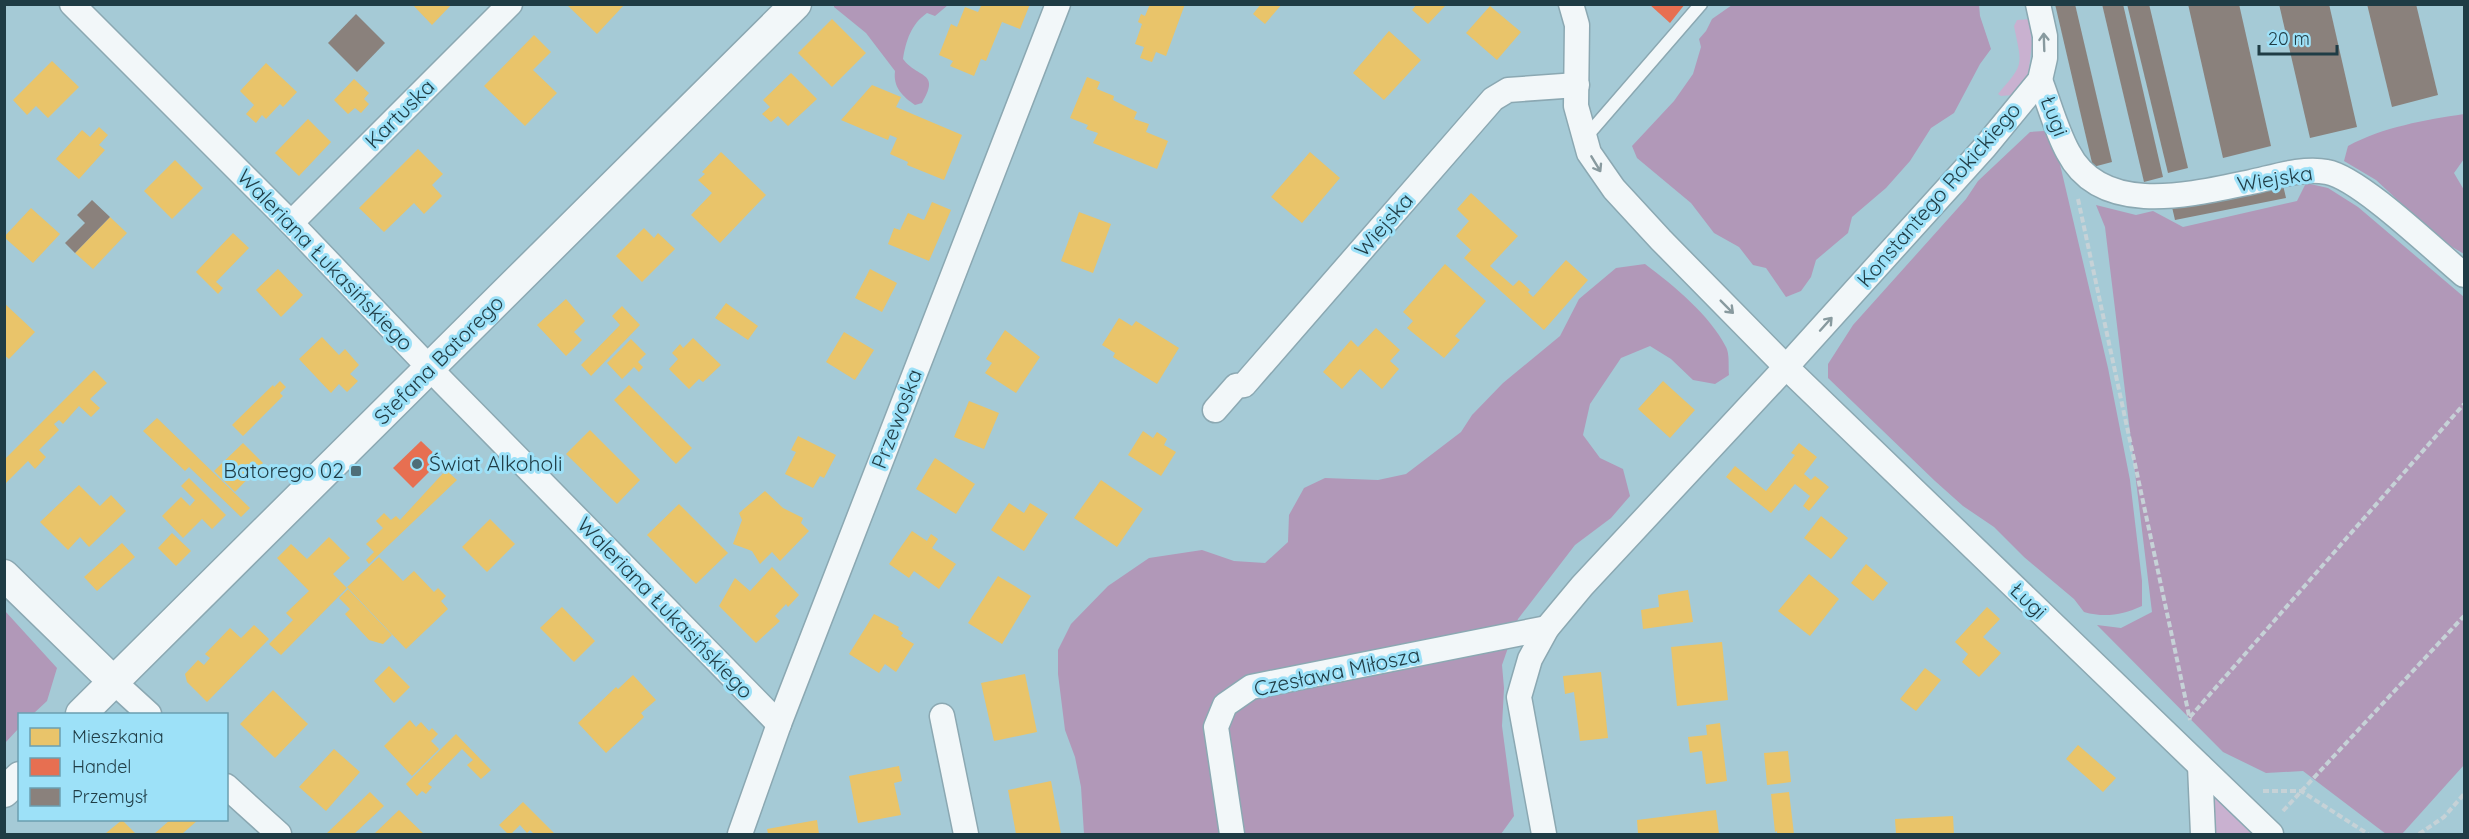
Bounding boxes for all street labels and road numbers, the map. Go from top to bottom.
street label: Kartuska [359,73,440,154]
street label: Ługi [2035,92,2075,140]
street label: Konstantego Rokickiego [1851,97,2026,292]
street label: Wiejska [2235,159,2314,197]
street label: Waleriana Łukasińskiego [232,163,419,356]
street label: Wiejska [1348,187,1418,262]
street label: Stefana Batorego [368,289,508,429]
street label: Przewoska [865,365,927,472]
street label: Waleriana Łukasińskiego [572,511,759,704]
street label: Ługi [2005,577,2053,624]
street label: Czesława Miłosza [1251,641,1422,701]

